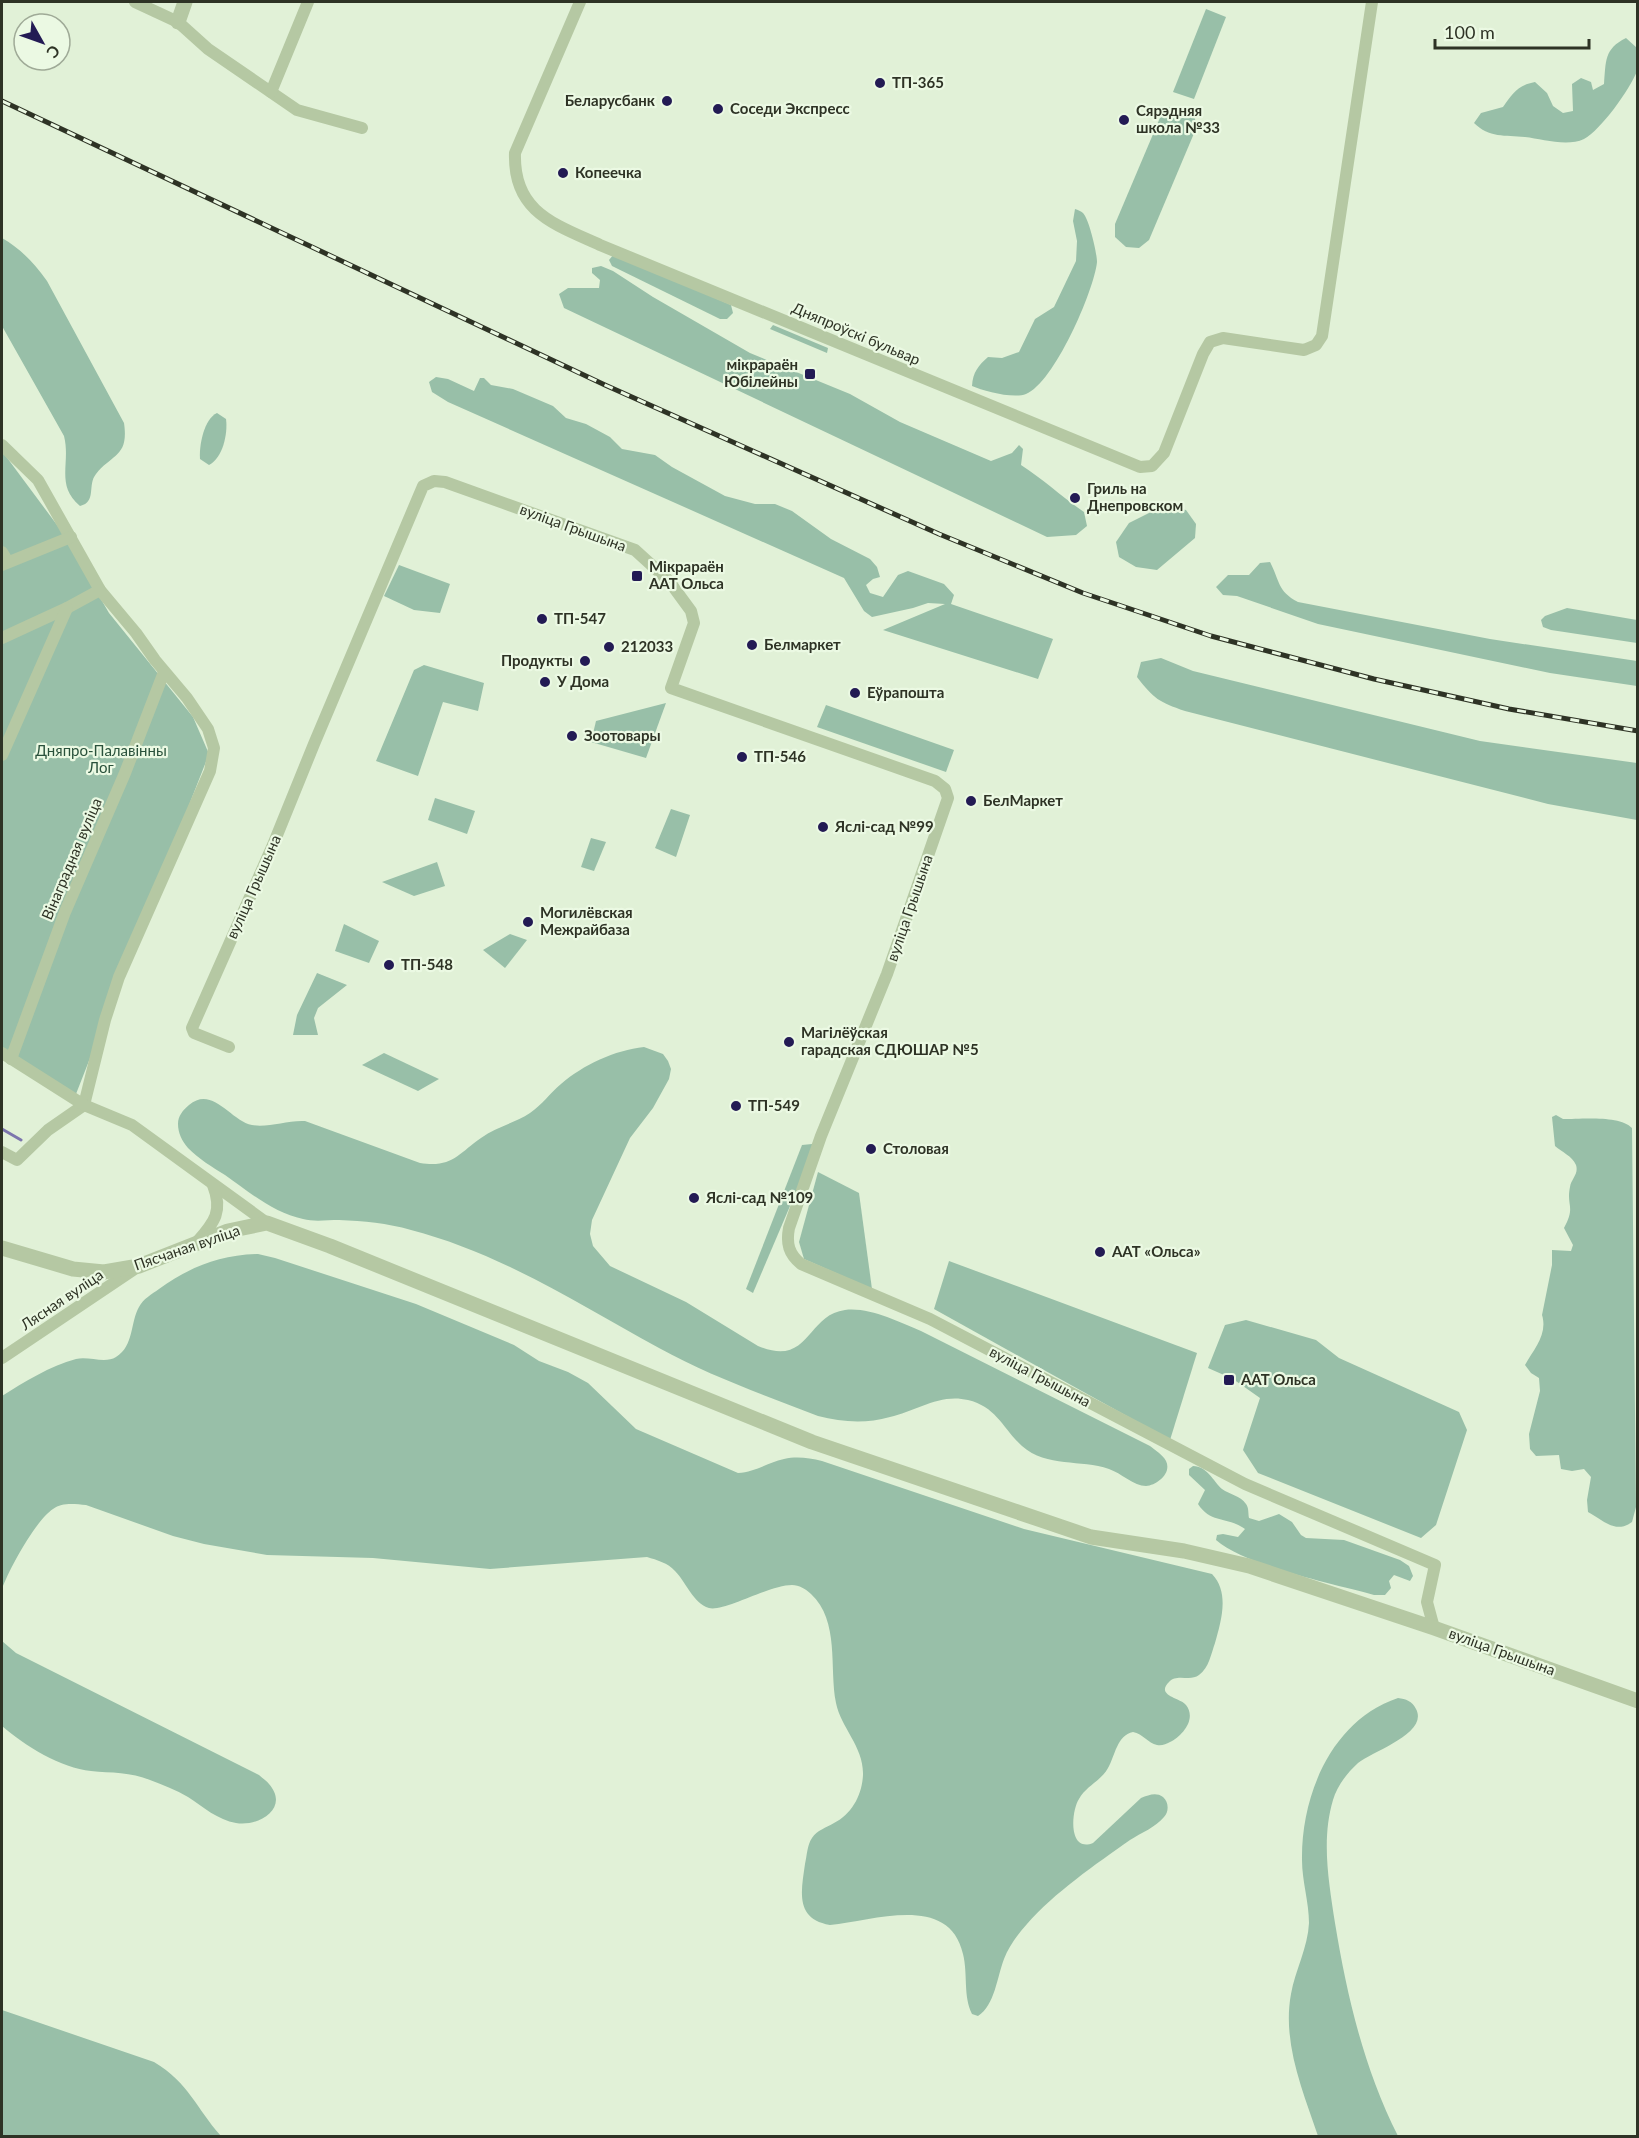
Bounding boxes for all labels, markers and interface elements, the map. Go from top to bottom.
north arrow [12,12,72,72]
scale bar [1435,12,1590,50]
text: 100 m [1444,21,1495,43]
text: С [43,42,65,62]
place label: ТП-365 [892,73,944,91]
marker: ТП-365 [873,76,887,90]
place label: Беларусбанк [565,91,656,109]
marker: Беларусбанк [660,94,674,108]
place label: Соседи Экспресс [730,99,850,117]
place label: Сярэдняя школа №33 [1136,101,1220,136]
marker: Соседи Экспресс [711,102,725,116]
marker: Сярэдняя школа №33 [1117,113,1131,127]
place label: Копеечка [575,163,642,181]
marker: Копеечка [556,166,570,180]
street label: Дняпроўскі бульвар [790,298,923,368]
place label: мікрараён Юбілейны [724,355,798,390]
marker: мікрараён Юбілейны [803,367,817,381]
place label: Гриль на Днепровском [1087,479,1183,514]
marker: Гриль на Днепровском [1068,491,1082,505]
street label: вуліца Грышына [518,500,629,555]
place label: Мікрараён ААТ Ольса [648,557,724,592]
marker: Мікрараён ААТ Ольса [630,569,644,583]
place label: ТП-547 [554,609,606,627]
marker: ТП-547 [535,612,549,626]
place label: Белмаркет [764,635,841,653]
place label: 212033 [621,637,673,655]
marker: Белмаркет [745,638,759,652]
marker: 212033 [602,640,616,654]
place label: Продукты [501,651,573,669]
marker: Продукты [578,654,592,668]
place label: У Дома [556,672,609,690]
marker: У Дома [538,675,552,689]
place label: Еўрапошта [867,683,944,701]
marker: Еўрапошта [848,686,862,700]
place label: Зоотовары [584,726,661,744]
marker: Зоотовары [565,729,579,743]
park label: Дняпро-Палавінны Лог [35,741,167,776]
place label: ТП-546 [754,747,806,765]
marker: ТП-546 [735,750,749,764]
place label: БелМаркет [983,791,1063,809]
marker: БелМаркет [964,794,978,808]
street label: Вінаградная вуліца [37,795,105,922]
place label: Яслі-сад №99 [834,817,934,835]
marker: Яслі-сад №99 [816,820,830,834]
street label: вуліца Грышына [222,832,284,941]
street label: вуліца Грышына [882,852,936,963]
place label: Могилёвская Межрайбаза [540,903,633,938]
marker: Могилёвская Межрайбаза [521,915,535,929]
place label: ТП-548 [401,955,453,973]
marker: ТП-548 [382,958,396,972]
place label: Магілёўская гарадская СДЮШАР №5 [801,1023,979,1058]
marker: Магілёўская гарадская СДЮШАР №5 [782,1035,796,1049]
place label: ТП-549 [748,1096,800,1114]
marker: ТП-549 [729,1099,743,1113]
place label: Столовая [883,1139,949,1157]
marker: Столовая [864,1142,878,1156]
place label: Яслі-сад №109 [705,1188,813,1206]
marker: Яслі-сад №109 [687,1191,701,1205]
street label: Пясчаная вуліца [131,1220,242,1274]
place label: ААТ «Ольса» [1111,1242,1201,1260]
marker: ААТ «Ольса» [1093,1245,1107,1259]
street label: Лясная вуліца [16,1265,106,1334]
street label: вуліца Грышына [987,1342,1094,1410]
place label: ААТ Ольса [1240,1370,1316,1388]
marker: ААТ Ольса [1222,1373,1236,1387]
street label: вуліца Грышына [1447,1624,1558,1679]

